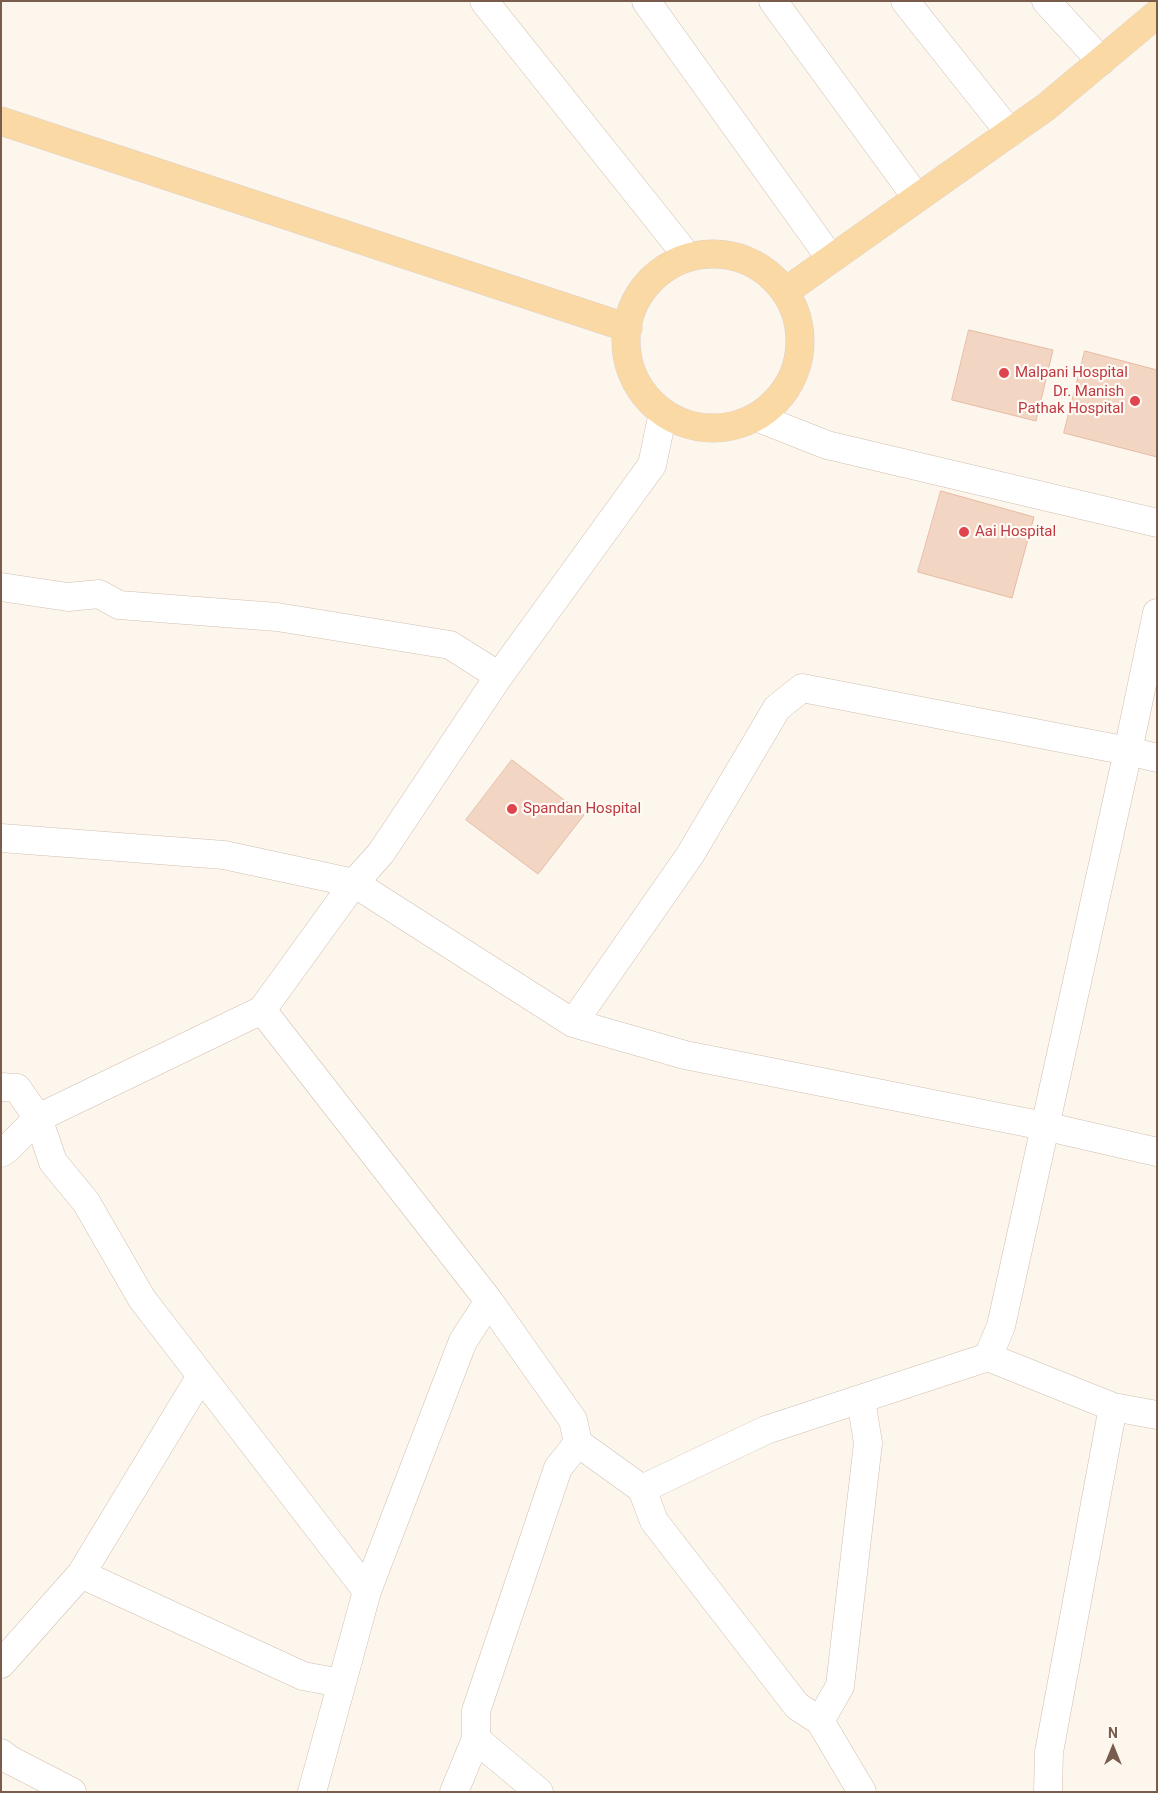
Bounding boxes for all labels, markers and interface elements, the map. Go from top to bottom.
place label: Malpani Hospital [1015,364,1128,382]
marker: Malpani Hospital [997,366,1011,380]
place label: Dr. Manish Pathak Hospital [1018,383,1124,418]
marker: Dr. Manish Pathak Hospital [1128,394,1142,408]
place label: Aai Hospital [975,523,1056,541]
marker: Aai Hospital [957,525,971,539]
place label: Spandan Hospital [523,800,641,818]
marker: Spandan Hospital [505,802,519,816]
north arrow [1088,1723,1138,1773]
text: N [1108,1725,1118,1741]

